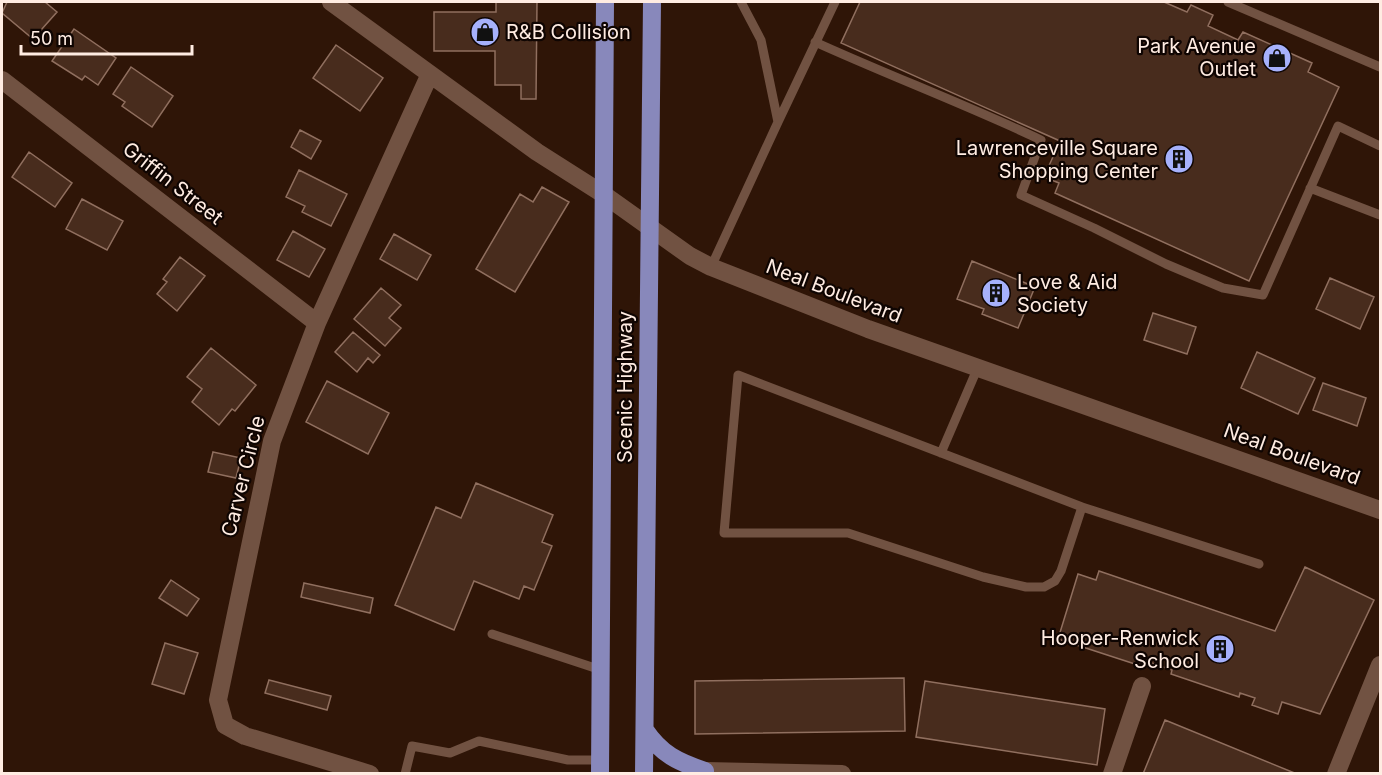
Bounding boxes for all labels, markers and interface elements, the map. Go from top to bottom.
shop icon: R&B Collision [469,16,501,48]
scale bar [21,18,192,56]
place label: R&B Collision [506,20,631,44]
text: 50 m [30,28,73,49]
place label: Park Avenue Outlet [1137,34,1256,81]
shop icon: Park Avenue Outlet [1261,42,1293,74]
street label: Griffin Street [118,136,228,230]
place label: Lawrenceville Square Shopping Center [956,136,1158,183]
building icon: Lawrenceville Square Shopping Center [1163,143,1195,175]
street label: Neal Boulevard [763,254,905,328]
place label: Love & Aid Society [1017,270,1118,317]
building icon: Love & Aid Society [980,277,1012,309]
street label: Scenic Highway [613,311,637,463]
street label: Carver Circle [216,413,270,539]
street label: Neal Boulevard [1220,418,1364,490]
place label: Hooper-Renwick School [1041,626,1199,673]
building icon: Hooper-Renwick School [1204,633,1236,665]

